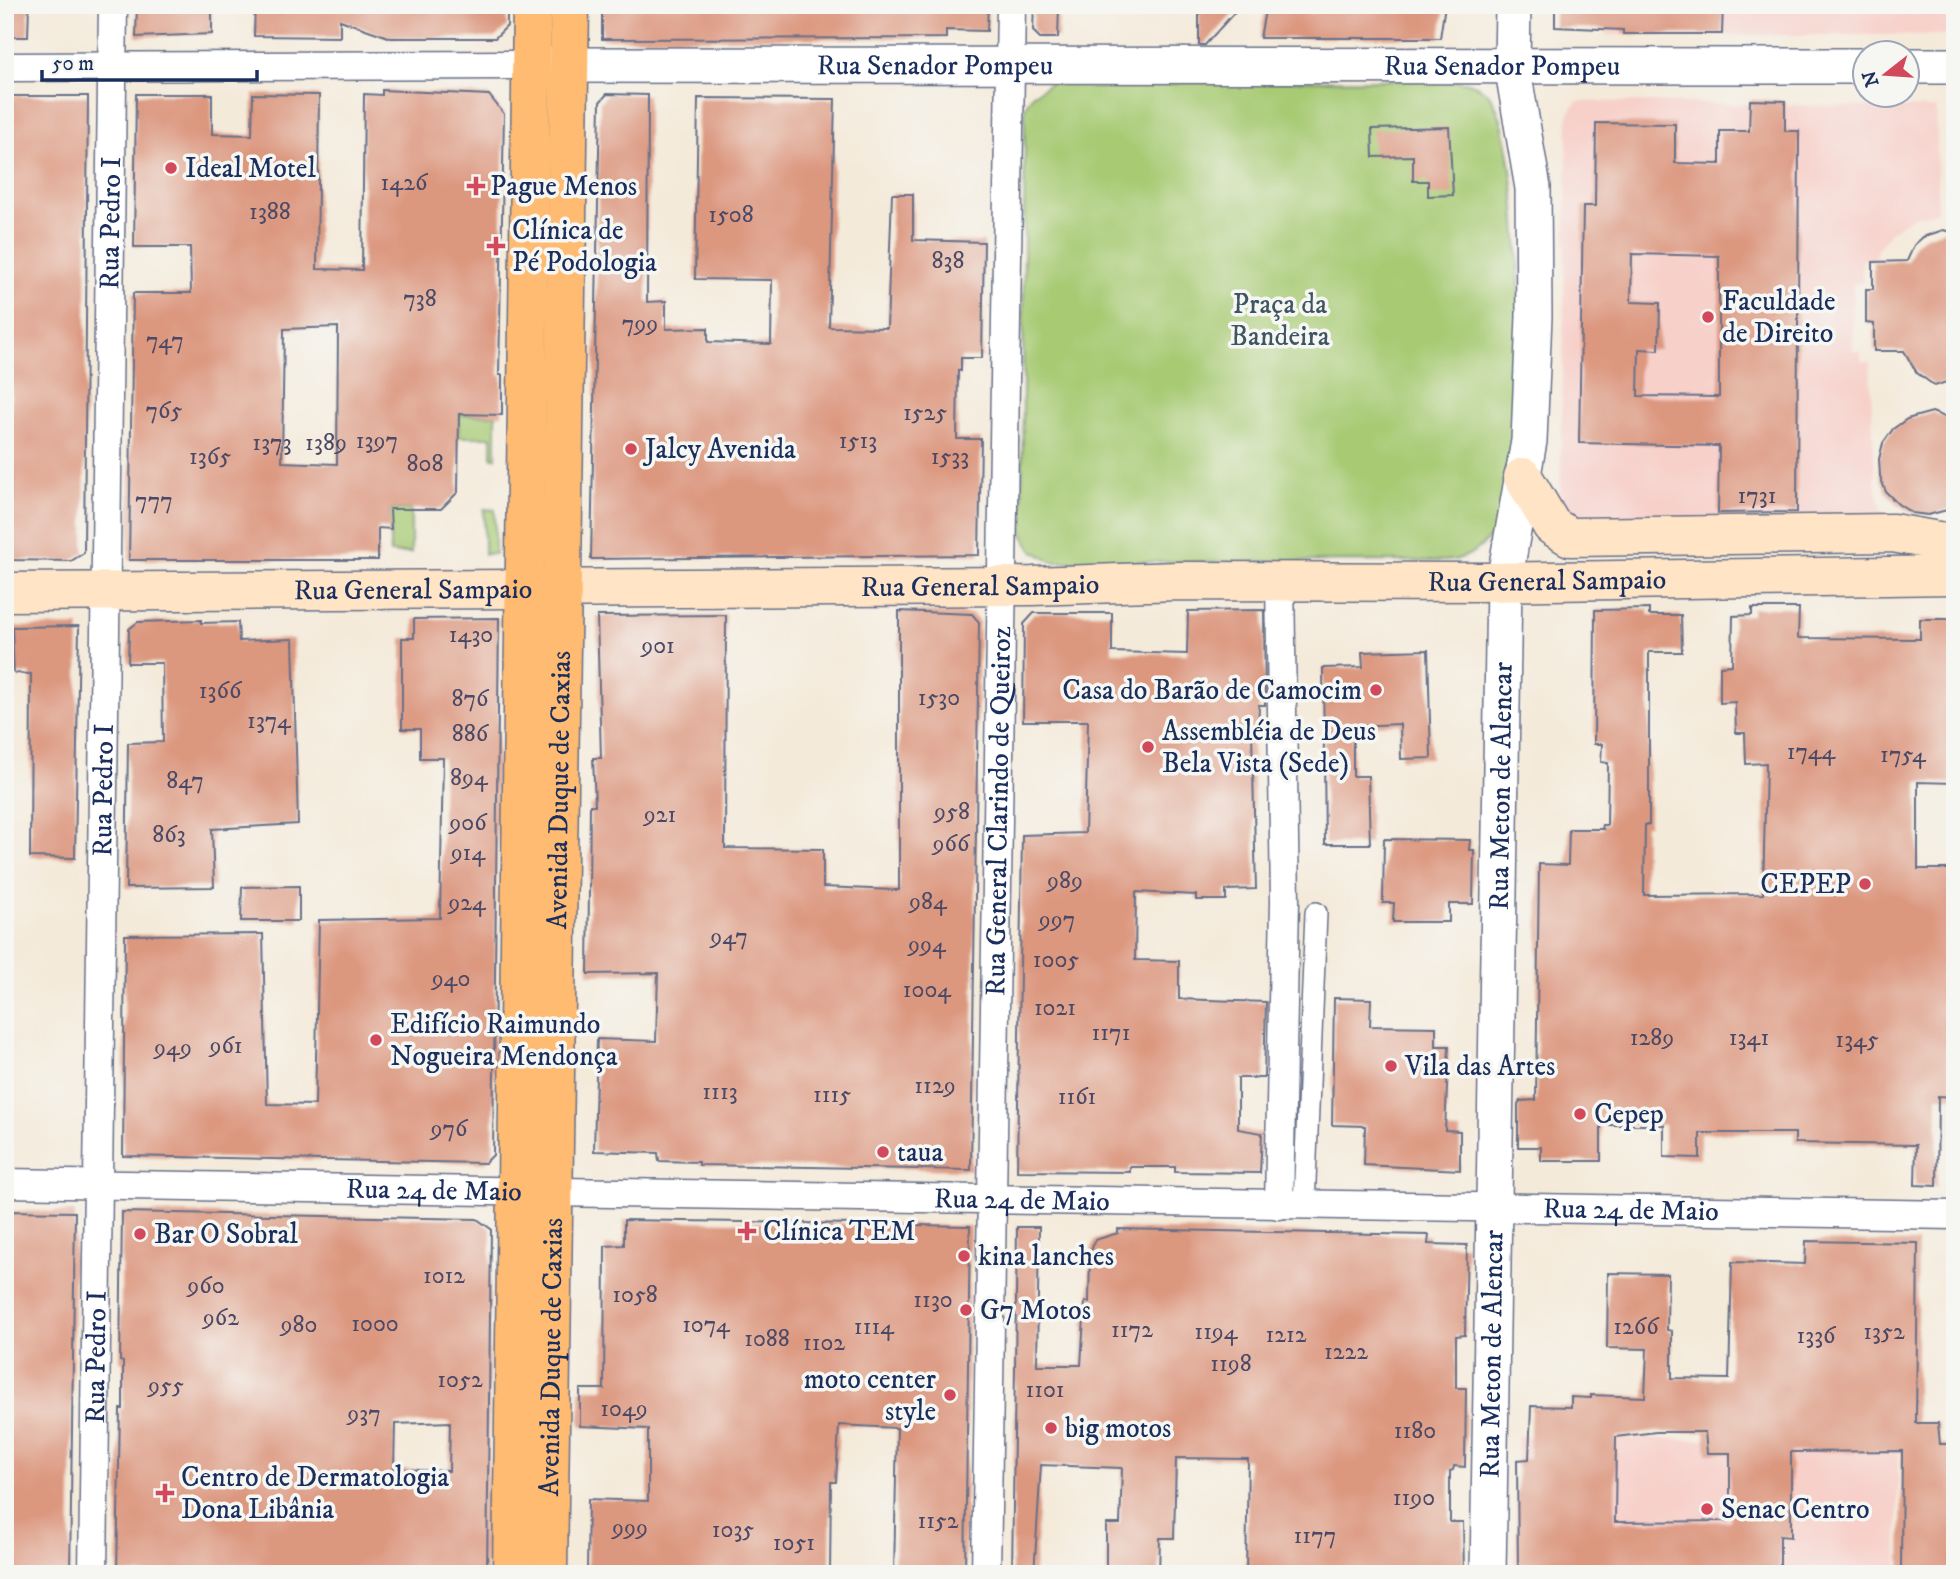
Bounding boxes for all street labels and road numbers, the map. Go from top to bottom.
street label: Rua Senador Pompeu [817,48,1053,83]
street label: Rua Senador Pompeu [1384,48,1620,83]
street label: Rua Pedro I [92,156,129,290]
street label: Rua General Sampaio [1428,562,1666,600]
street label: Rua General Sampaio [861,566,1100,605]
street label: Rua General Sampaio [294,571,532,608]
street label: Rua General Clarindo de Queiroz [978,626,1019,996]
street label: Avenida Duque de Caxias [540,650,578,930]
street label: Rua Meton de Alencar [1481,661,1520,911]
street label: Rua Pedro I [85,723,121,857]
street label: Rua 24 de Maio [346,1171,522,1209]
street label: Rua 24 de Maio [934,1181,1110,1219]
street label: Rua 24 de Maio [1543,1191,1719,1229]
street label: Avenida Duque de Caxias [532,1217,570,1497]
street label: Rua Meton de Alencar [1472,1229,1511,1479]
street label: Rua Pedro I [77,1290,114,1424]

